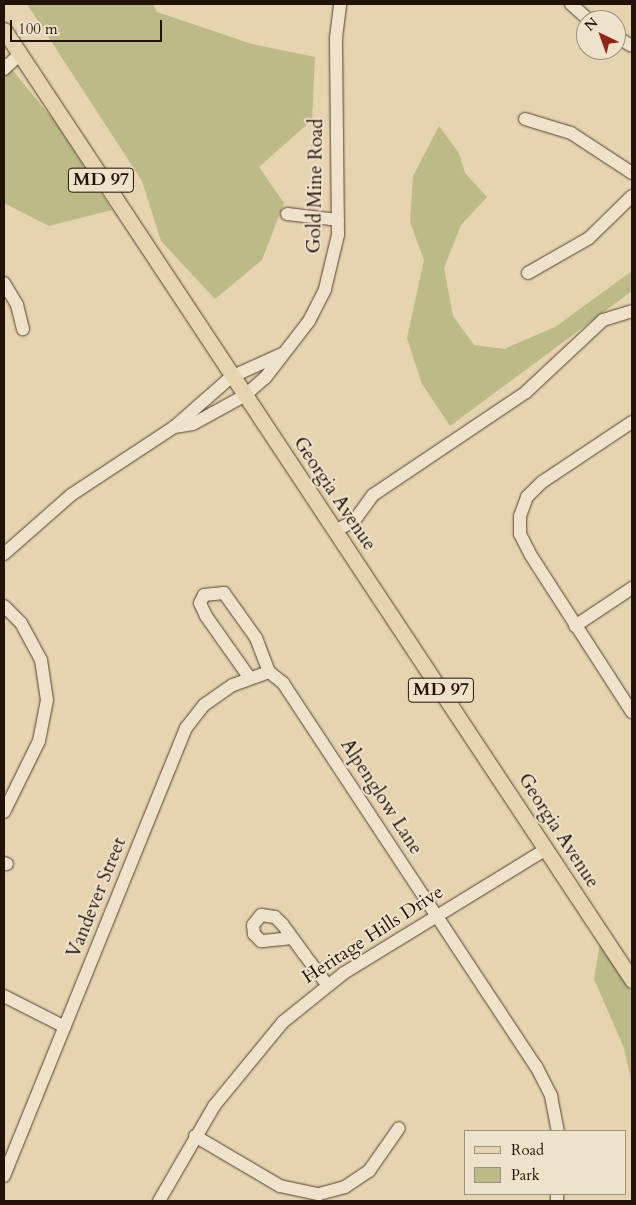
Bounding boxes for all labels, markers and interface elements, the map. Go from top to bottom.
scale bar [12,10,165,42]
north arrow [576,10,626,60]
text: N [580,13,602,35]
text: 100 m [18,19,58,39]
street label: Gold Mine Road [303,118,329,254]
road number: MD 97 [67,164,135,196]
street label: Georgia Avenue [288,433,380,555]
road number: MD 97 [407,674,475,706]
street label: Alpenglow Lane [335,735,427,859]
street label: Georgia Avenue [513,770,603,892]
street label: Vandever Street [63,835,131,961]
street label: Heritage Hills Drive [298,881,448,989]
legend [464,1130,626,1195]
text: Road [511,1140,544,1160]
text: Park [511,1165,540,1185]

